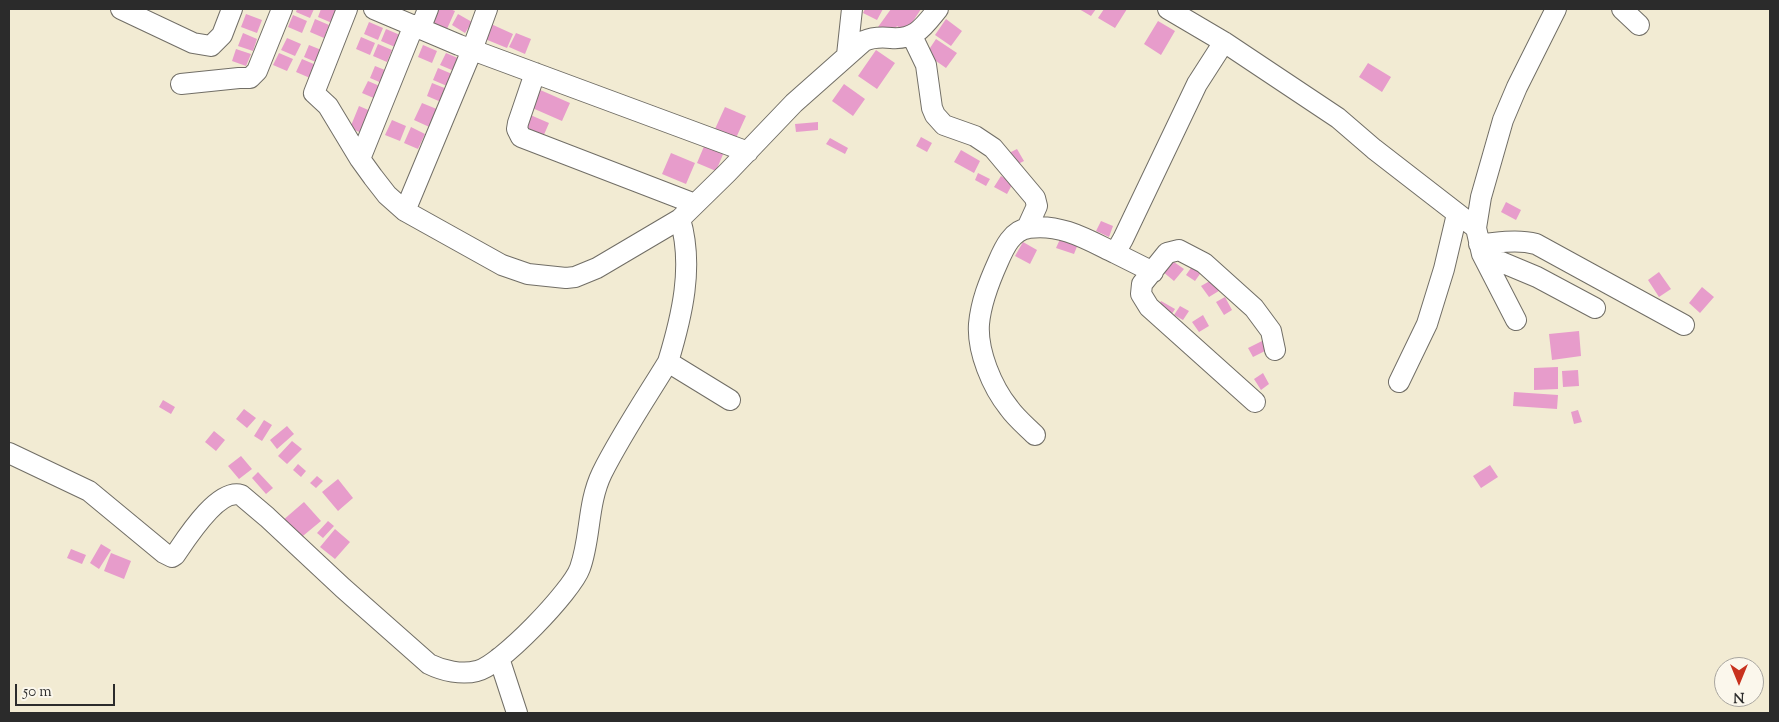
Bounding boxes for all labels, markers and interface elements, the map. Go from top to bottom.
north arrow [1714,657,1764,707]
scale bar [18,674,118,706]
text: 50 m [23,682,52,703]
text: N [1733,686,1745,706]

